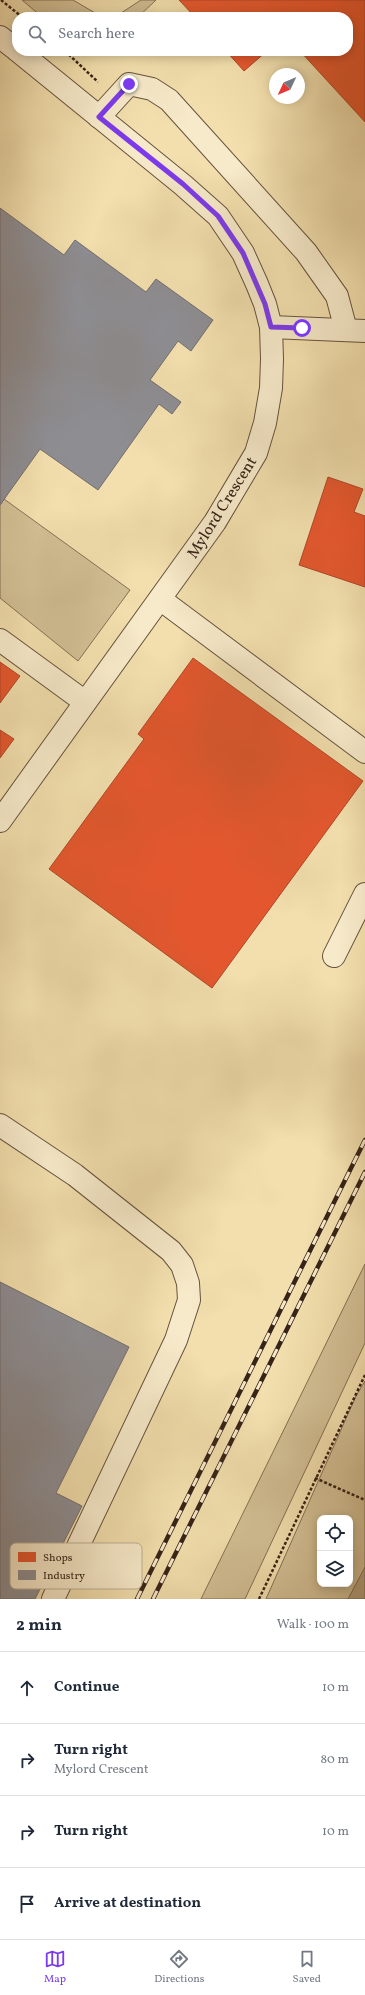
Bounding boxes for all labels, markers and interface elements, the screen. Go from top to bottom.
search box [12,12,353,56]
icon: search [26,23,48,45]
text: Search here [58,24,135,45]
north arrow [269,68,305,104]
route end [120,75,138,93]
route start [293,319,311,337]
street label: Mylord Crescent [183,453,263,563]
map controls [317,1515,353,1587]
button: locate [317,1515,353,1551]
legend [10,1543,142,1589]
text: Shops [43,1551,73,1566]
button: layers [317,1551,353,1587]
text: Industry [43,1569,85,1584]
text: 2 min [16,1614,62,1637]
text: Walk · 100 m [277,1616,349,1634]
icon: ahead [16,1677,38,1699]
text: Continue [54,1677,119,1698]
text: 10 m [322,1679,349,1697]
text: Turn right [54,1740,128,1761]
icon: right [16,1749,38,1771]
text: 80 m [320,1751,349,1769]
text: Mylord Crescent [54,1761,149,1779]
icon: right [16,1821,38,1843]
text: Turn right [54,1821,128,1842]
text: 10 m [322,1823,349,1841]
icon: arrive [16,1893,38,1915]
text: Arrive at destination [54,1893,201,1914]
tab: Map [44,1948,66,1987]
tab: Directions [154,1948,205,1987]
tab: Saved [293,1948,321,1987]

